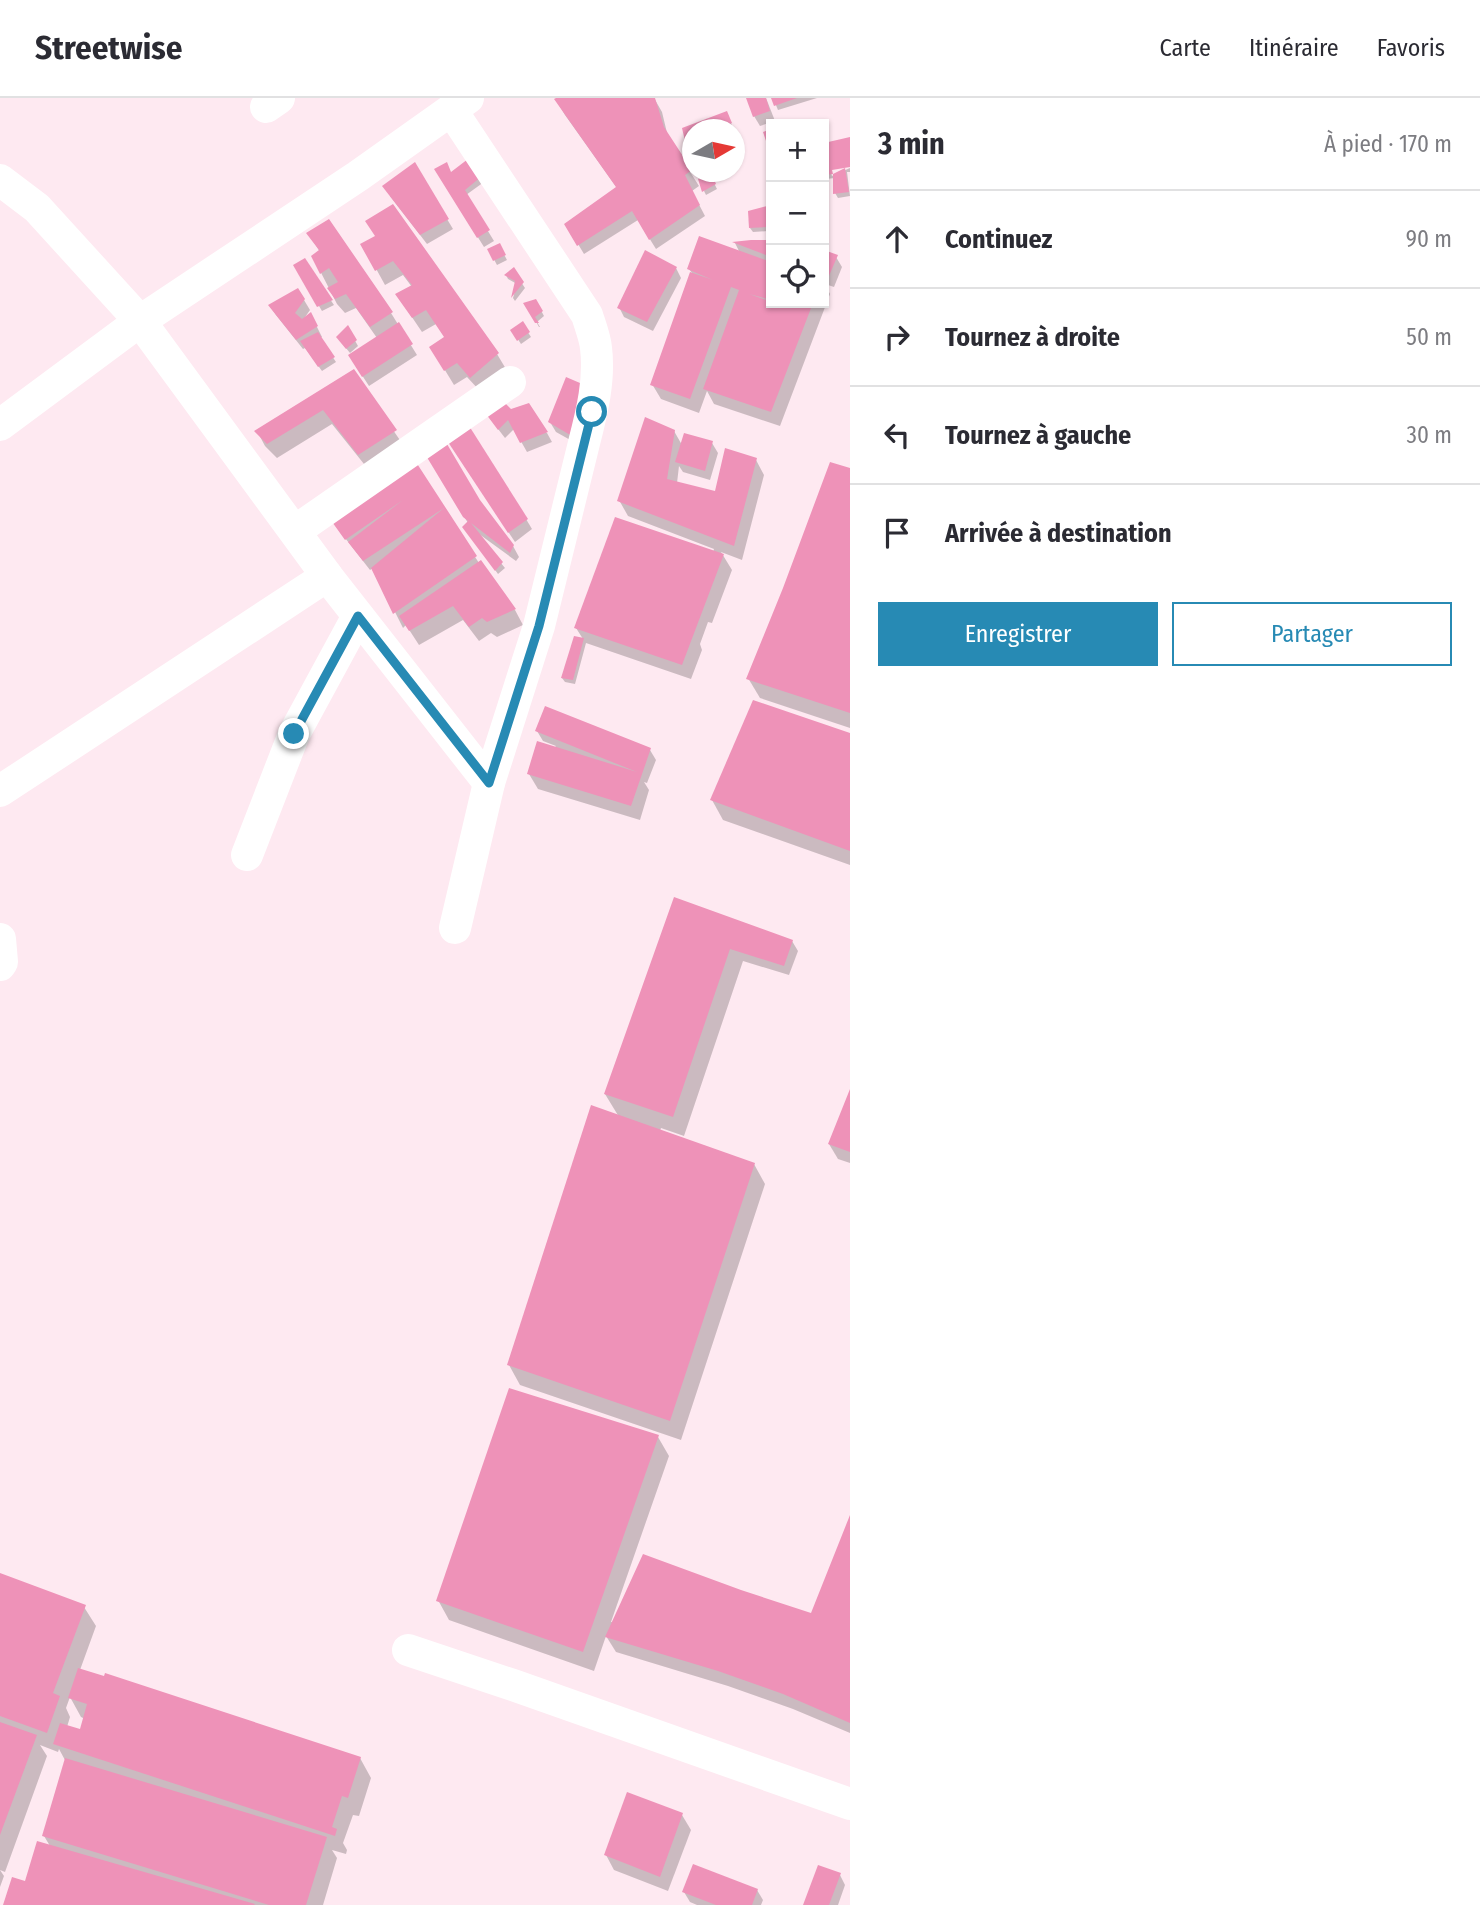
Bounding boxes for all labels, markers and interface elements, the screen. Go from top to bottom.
text: Streetwise [35,28,182,68]
text: Carte [1160,34,1211,62]
text: Itinéraire [1249,34,1339,62]
text: Favoris [1377,34,1445,62]
north arrow [682,119,745,182]
map controls [766,119,829,308]
button: + [766,119,829,182]
text: 3 min [878,126,945,162]
text: À pied · 170 m [1324,130,1452,158]
button: − [766,182,829,245]
icon: ahead [878,220,916,258]
text: Continuez [945,224,1052,255]
text: 90 m [1406,225,1452,253]
button: locate [766,245,829,308]
icon: right [878,318,916,356]
text: Tournez à droite [945,322,1120,353]
text: 50 m [1406,323,1452,351]
route start [576,396,607,427]
icon: left [878,416,916,454]
text: Tournez à gauche [945,420,1131,451]
text: 30 m [1407,421,1452,449]
icon: arrive [878,514,916,552]
text: Arrivée à destination [945,518,1172,549]
button: Enregistrer [878,602,1158,666]
button: Partager [1172,602,1452,666]
route end [278,718,309,749]

